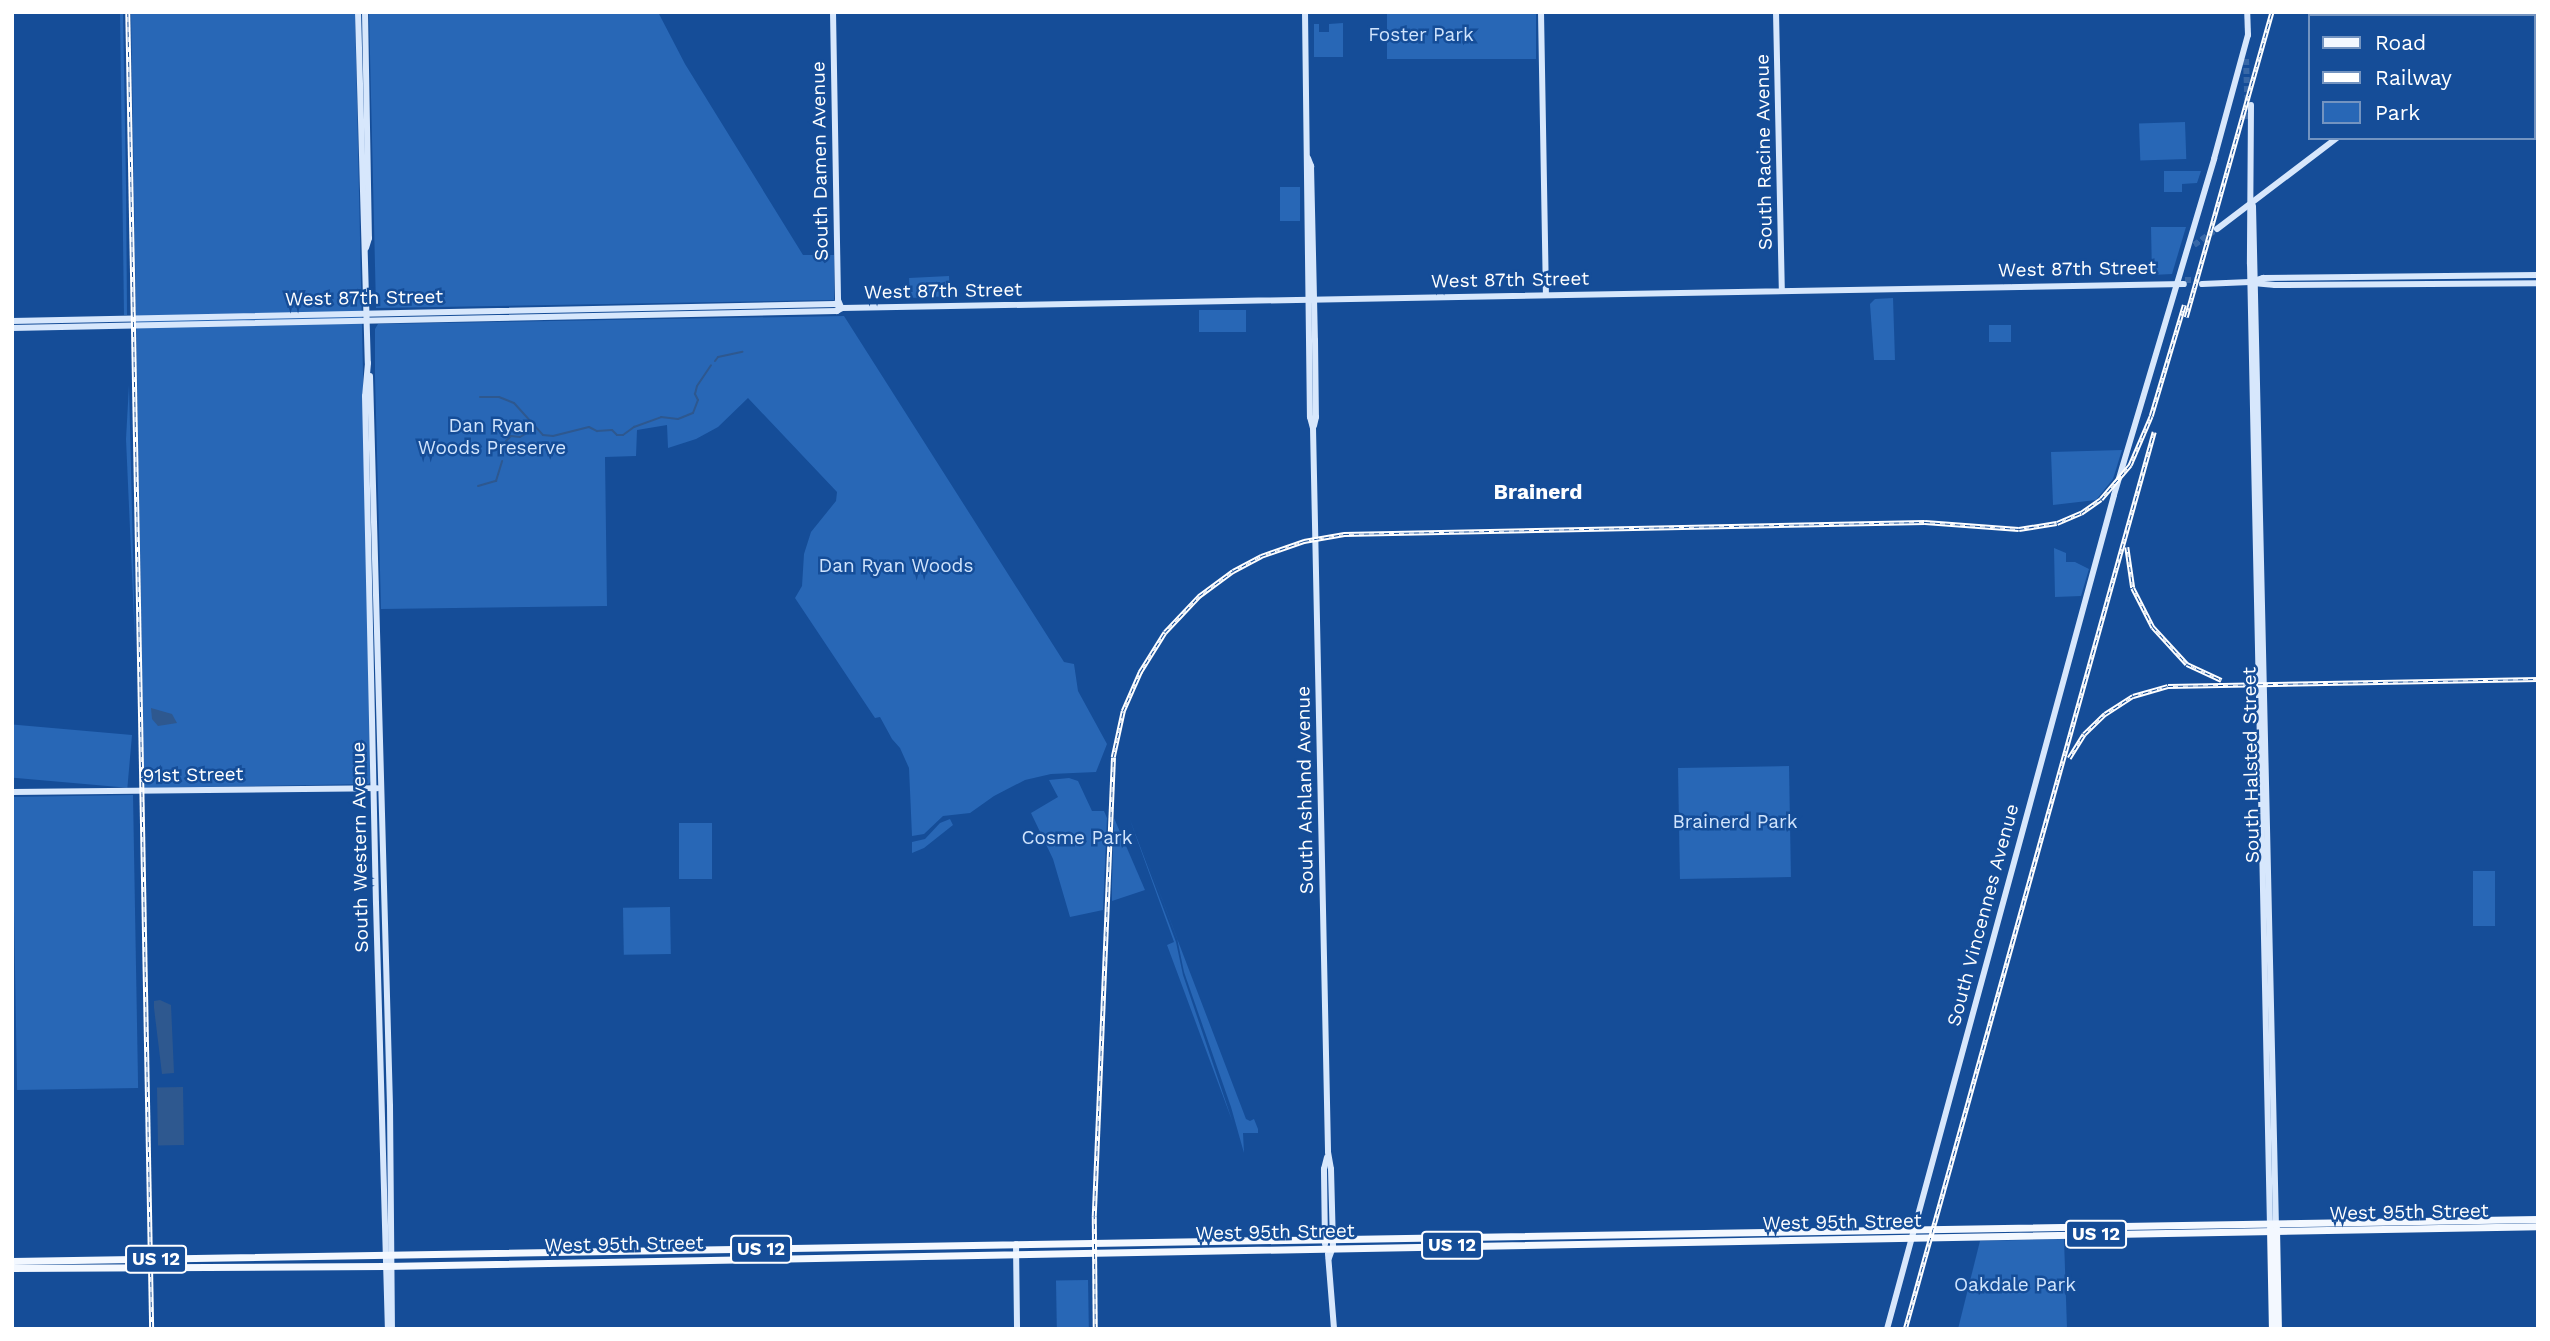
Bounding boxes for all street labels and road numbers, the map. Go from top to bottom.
street label: South Racine Avenue [1751,53,1777,251]
street label: South Damen Avenue [807,61,833,261]
street label: West 87th Street [1998,256,2156,282]
street label: West 87th Street [1431,267,1589,293]
street label: West 87th Street [864,278,1022,304]
street label: West 87th Street [285,285,443,311]
street label: South Halsted Street [2238,667,2264,863]
street label: South Ashland Avenue [1292,685,1318,895]
street label: South Western Avenue [347,741,373,953]
street label: 91st Street [142,763,244,787]
street label: South Vincennes Avenue [1942,801,2024,1029]
street label: West 95th Street [2329,1199,2489,1225]
street label: West 95th Street [1762,1209,1922,1235]
street label: West 95th Street [1195,1219,1355,1245]
road number: US 12 [2064,1219,2128,1248]
road number: US 12 [1420,1230,1484,1260]
street label: West 95th Street [544,1231,704,1257]
road number: US 12 [730,1234,792,1264]
road number: US 12 [124,1244,188,1274]

